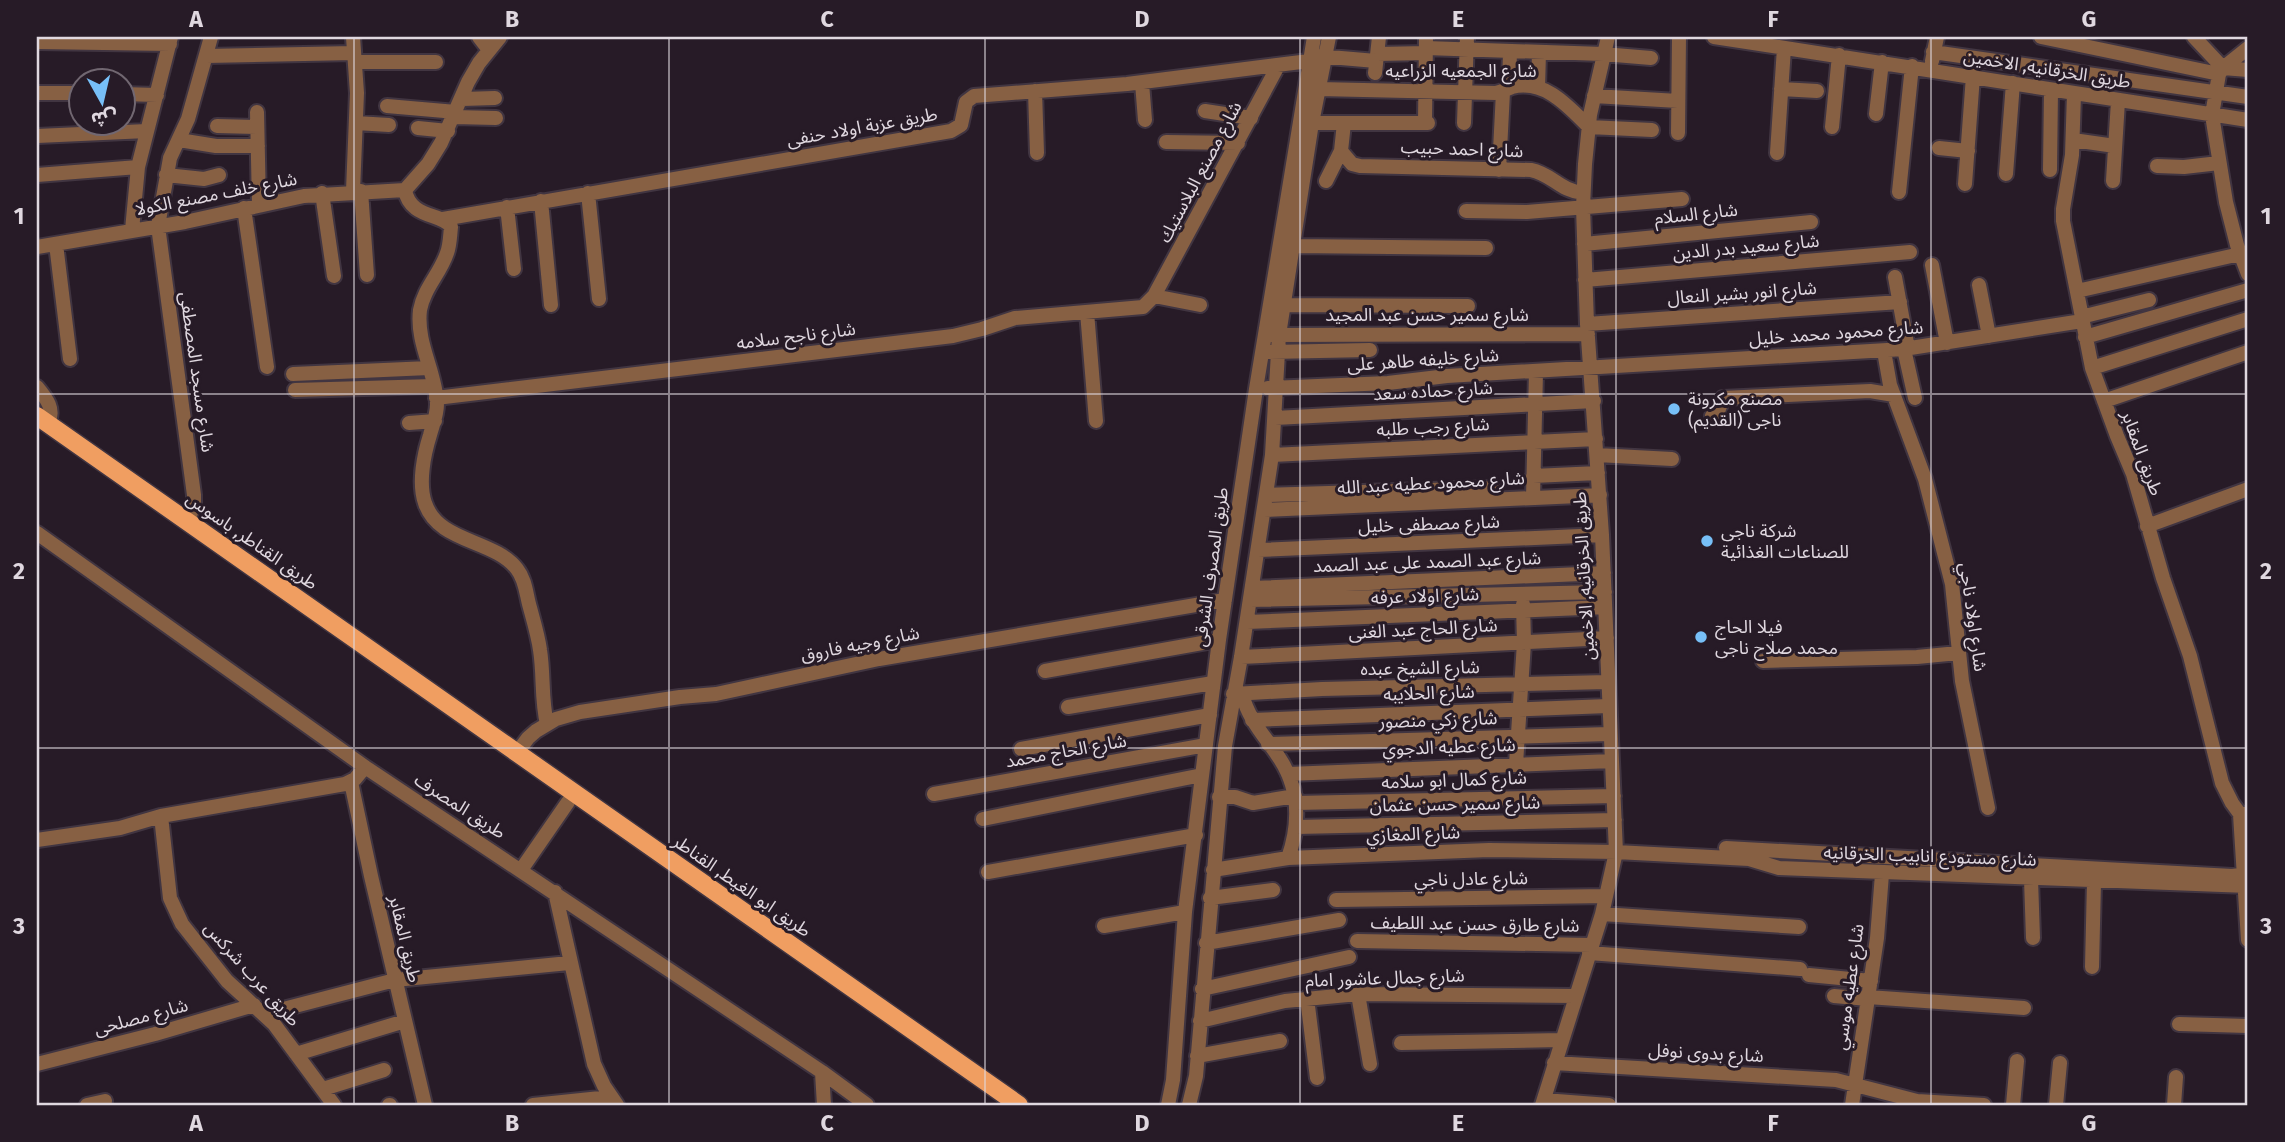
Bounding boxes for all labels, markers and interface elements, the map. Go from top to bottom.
text: A [188,5,203,33]
text: B [505,5,519,33]
text: C [820,5,834,33]
text: D [1135,5,1150,33]
text: E [1452,5,1464,33]
text: F [1767,5,1779,33]
text: G [2082,5,2096,33]
street label: طريق الخرقانيه, الاخمين [1962,45,2132,93]
street label: شارع الجمعيه الزراعيه [1385,60,1537,85]
north arrow [66,66,136,136]
street label: شارع مصنع البلاستيك [1153,98,1249,248]
street label: طريق عزبة اولاد حنفى [785,103,939,151]
text: ش [90,105,119,132]
street label: شارع احمد حبيب [1400,136,1524,165]
street label: شارع خلف مصنع الكولا [133,168,299,223]
street label: شارع السلام [1653,199,1739,232]
text: 1 [14,202,24,230]
text: 1 [2261,202,2271,230]
street label: شارع سعيد بدر الدين [1672,230,1821,267]
street label: شارع انور بشير النعال [1666,277,1818,312]
street label: شارع مسجد المصطفى [172,290,219,454]
street label: شارع سمير حسن عبد المجيد [1325,304,1529,329]
street label: شارع محمود محمد خليل [1748,316,1924,353]
street label: شارع ناجح سلامه [735,318,857,357]
street label: شارع خليفه طاهر على [1346,344,1500,379]
street label: شارع حماده سعد [1373,377,1494,408]
place label: مصنع مكرونة ناجى (القديم) [1688,388,1782,433]
marker: مصنع مكرونة ناجى (القديم) [1666,401,1682,417]
street label: طريق المقابر [2116,406,2168,499]
street label: شارع رجب طلبه [1376,413,1490,444]
street label: شارع محمود عطيه عبد الله [1337,467,1525,502]
street label: طريق المصرف الشرقى [1189,486,1233,648]
street label: طريق القناطر, باسوس [182,487,322,595]
street label: طريق الخرقانيه, الاخمين [1569,491,1599,661]
street label: شارع مصطفى خليل [1358,511,1500,540]
place label: شركة ناجى للصناعات الغذائية [1721,520,1849,563]
marker: شركة ناجى للصناعات الغذائية [1699,533,1715,549]
street label: شارع عبد الصمد على عبد الصمد [1313,547,1542,580]
text: 2 [13,557,25,585]
text: 2 [2260,557,2272,585]
street label: شارع اولاد ناجي [1951,561,1992,673]
street label: شارع اولاد عرفه [1370,583,1480,612]
street label: شارع الحاج عبد الغنى [1348,614,1498,647]
place label: فيلا الحاج محمد صلاح ناجى [1715,616,1838,661]
street label: شارع وجيه فاروق [799,622,922,669]
marker: فيلا الحاج محمد صلاح ناجى [1693,629,1709,645]
street label: شارع الشيخ عبده [1360,656,1480,683]
street label: شارع الحلايبه [1383,680,1475,709]
street label: شارع زكي منصور [1377,707,1498,736]
street label: شارع الحاج محمد [1004,730,1129,775]
street label: شارع عطيه الدجوي [1382,734,1516,763]
street label: شارع كمال ابو سلامه [1381,766,1527,797]
street label: طريق المصرف [410,768,510,844]
street label: شارع سمير حسن عثمان [1370,792,1540,819]
street label: شارع المغازي [1366,821,1461,850]
street label: طريق ابو الغيط, القناطر [668,830,815,942]
street label: شارع مستودع انابيب الخرقانيه [1823,841,2037,874]
street label: شارع عادل ناجي [1414,867,1528,894]
street label: طريق المقابر [384,892,426,985]
street label: شارع طارق حسن عبد اللطيف [1370,911,1580,940]
text: 3 [12,912,25,940]
text: 3 [2259,912,2272,940]
street label: طريق عرب شركس [199,917,305,1031]
street label: شارع عطيه موسي [1829,922,1872,1052]
street label: شارع جمال عاشور امام [1305,964,1465,995]
street label: شارع مصلحى [92,994,191,1043]
street label: شارع بدوى نوفل [1648,1039,1764,1070]
text: A [188,1109,203,1137]
text: B [505,1109,519,1137]
text: C [820,1109,834,1137]
text: D [1135,1109,1150,1137]
text: E [1452,1109,1464,1137]
text: F [1767,1109,1779,1137]
text: G [2082,1109,2096,1137]

